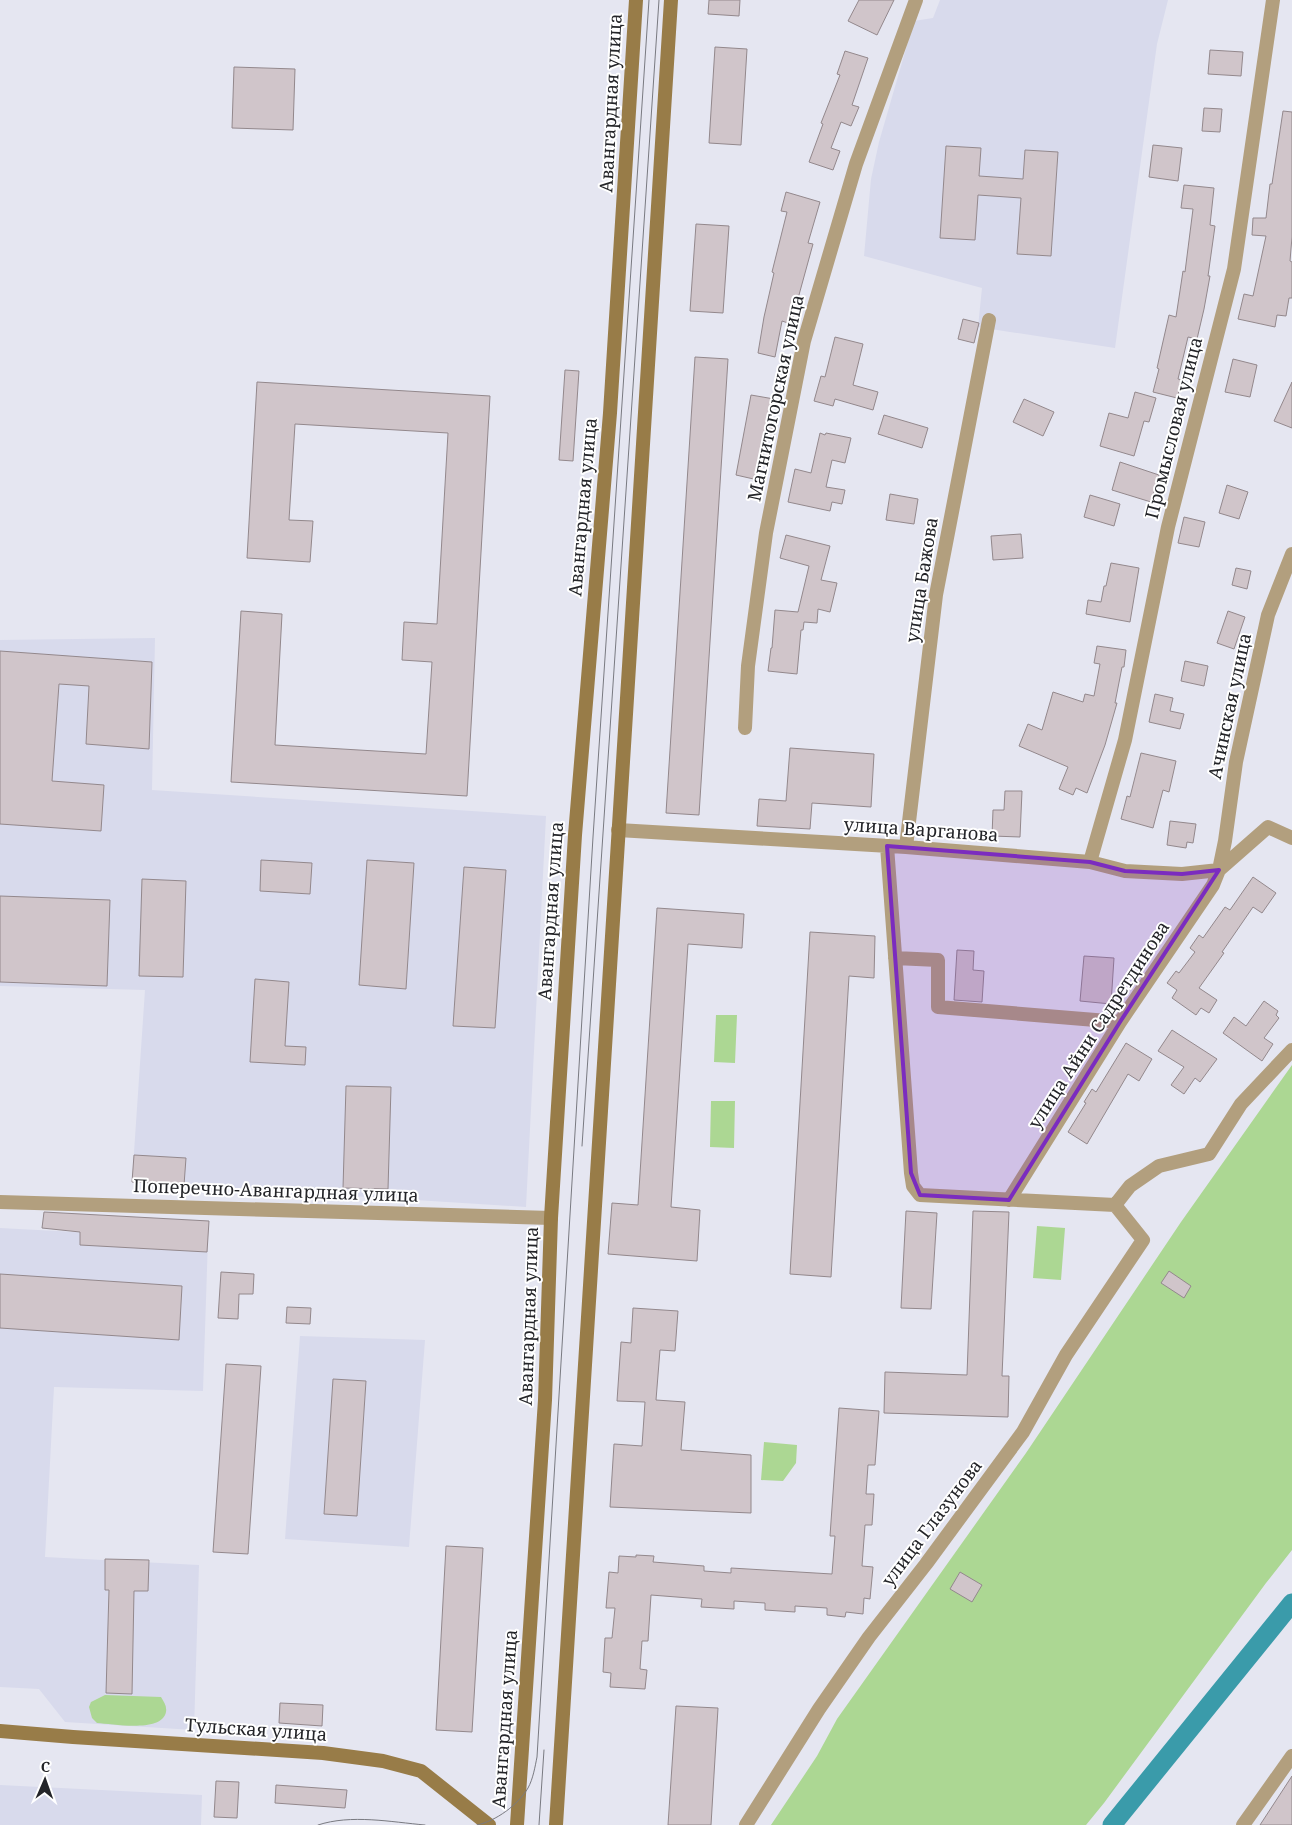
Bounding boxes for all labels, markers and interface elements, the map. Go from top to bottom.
street label: Авангардная улица [593,13,627,193]
street label: Магнитогорская улица [741,292,809,503]
street label: Промысловая улица [1139,334,1207,521]
street label: Авангардная улица [562,417,602,597]
street label: улица Бажова [899,515,943,644]
street label: Ачинская улица [1202,631,1256,781]
street label: улица Варганова [843,812,999,846]
street label: Авангардная улица [532,821,568,1001]
street label: улица Айни Садретдинова [1022,916,1174,1133]
street label: Поперечно-Авангардная улица [133,1173,419,1207]
street label: Авангардная улица [513,1226,543,1406]
street label: улица Глазунова [876,1454,987,1591]
street label: Авангардная улица [486,1629,522,1809]
street label: Тульская улица [184,1712,328,1746]
north arrow [20,1755,70,1805]
text: С [41,1757,50,1776]

